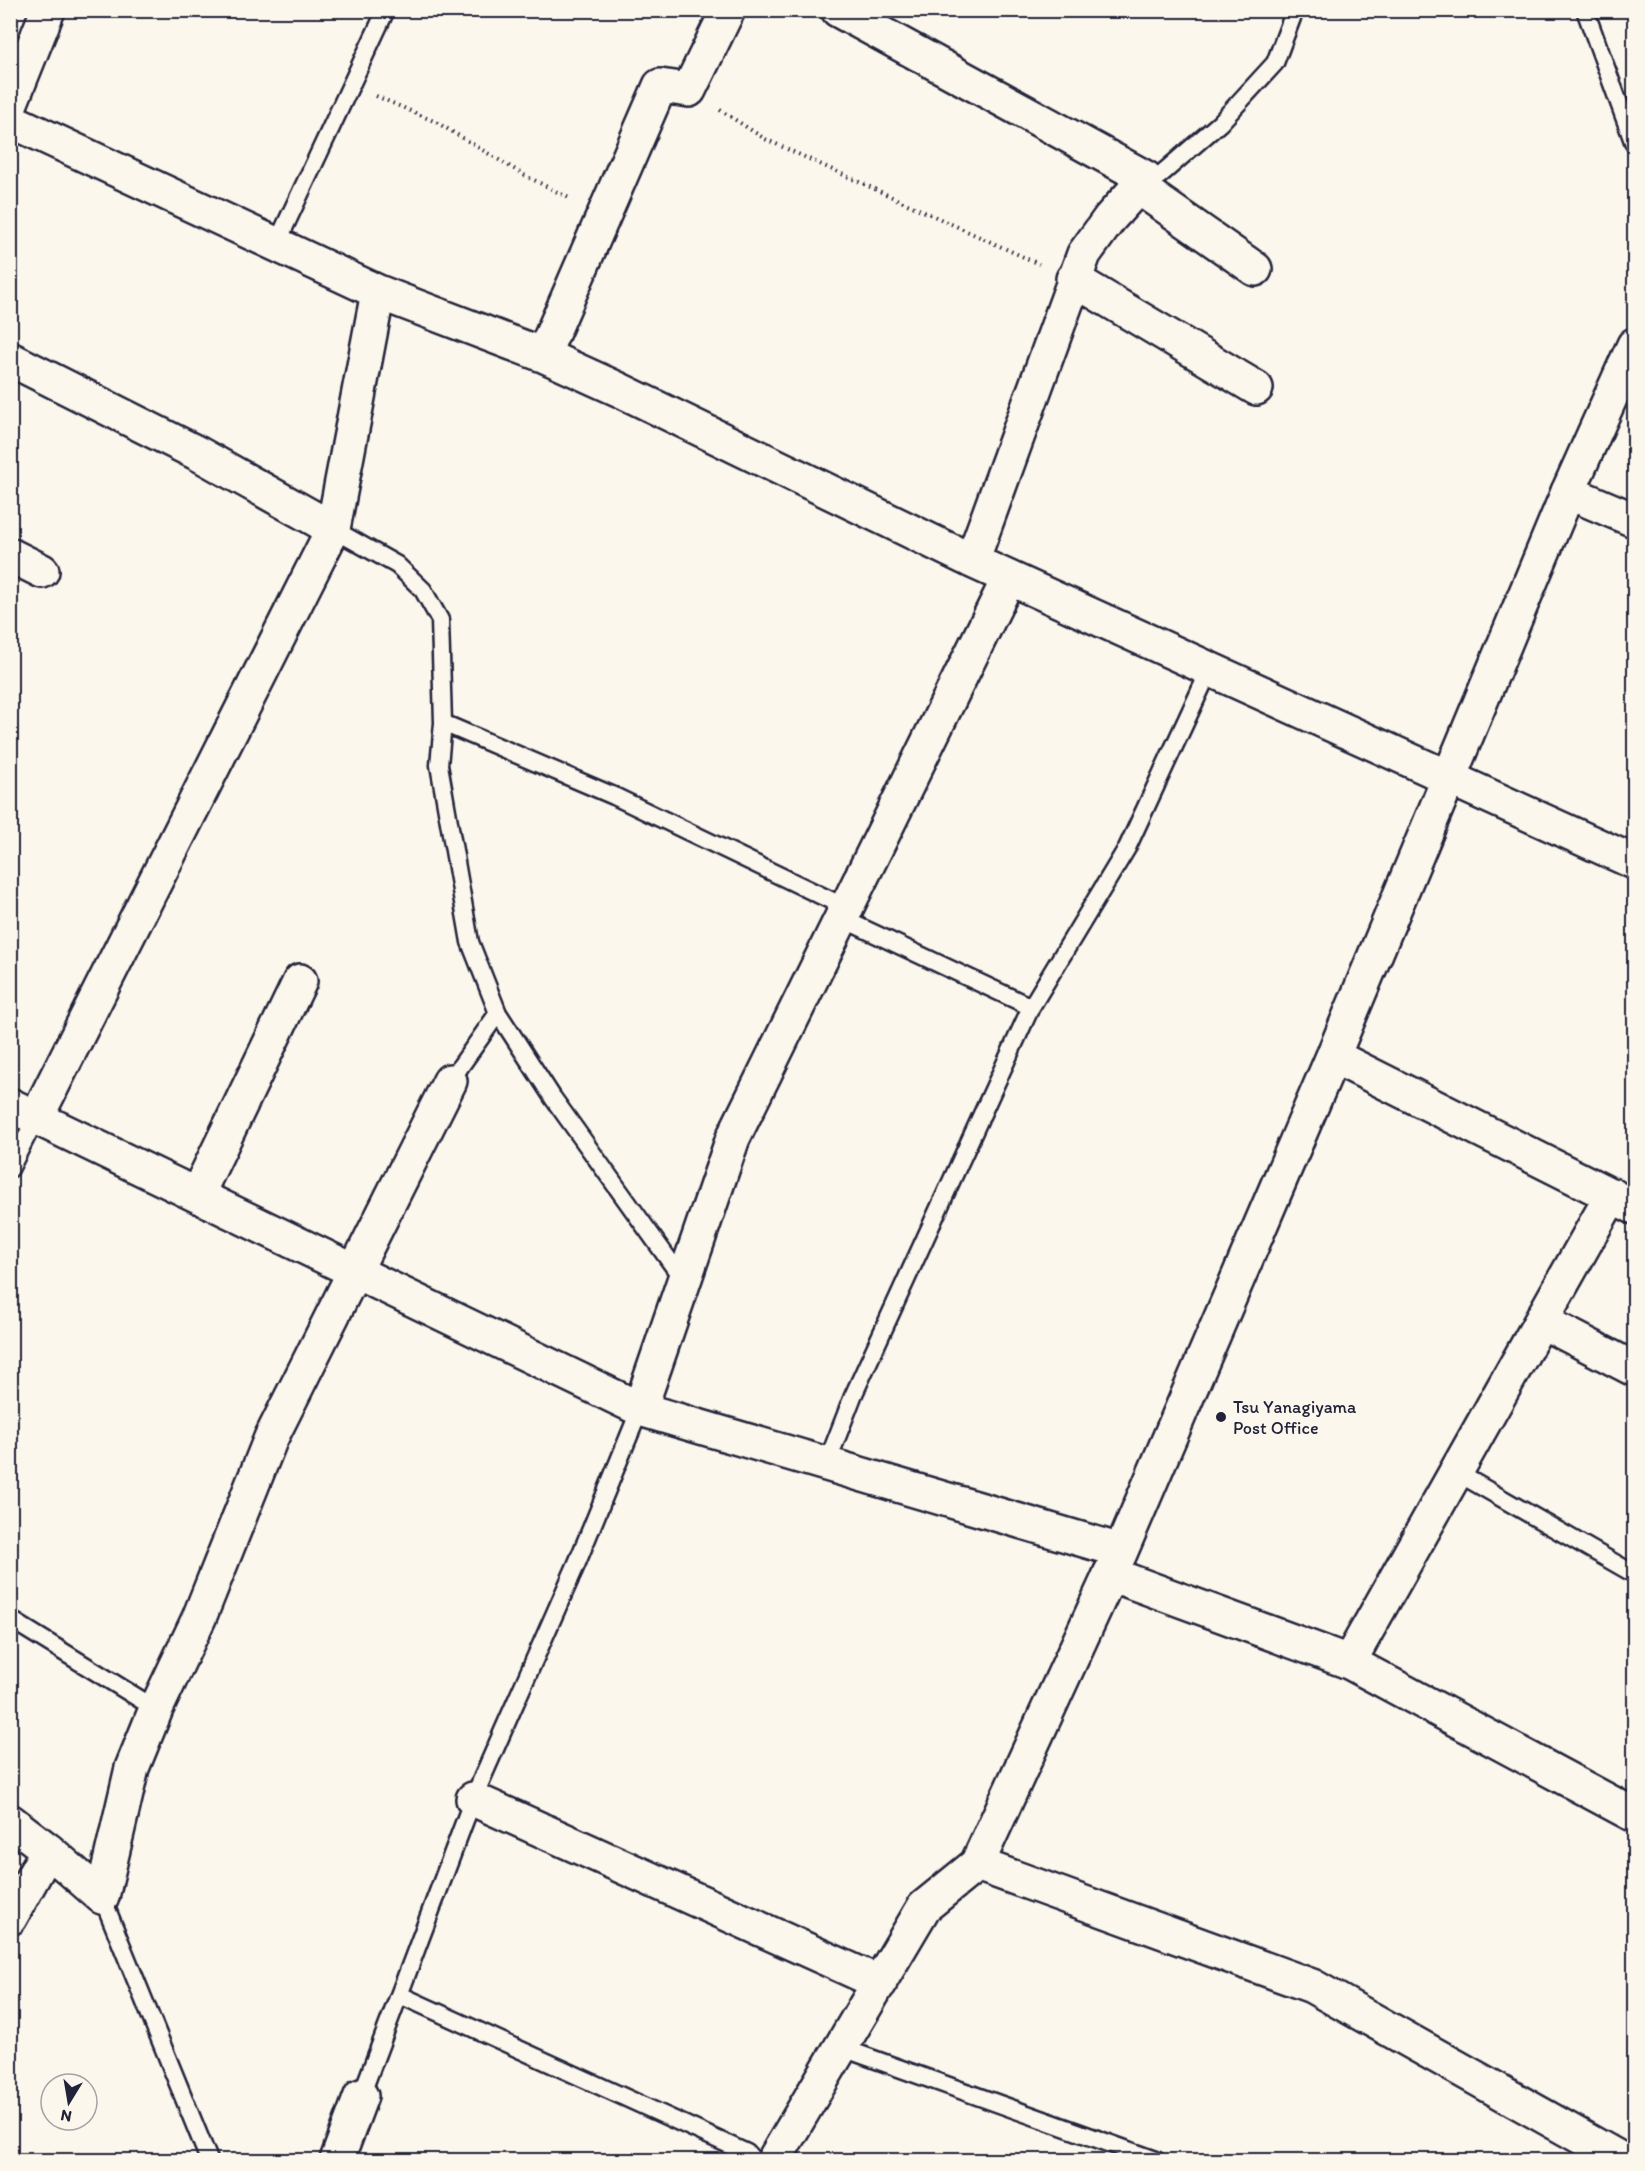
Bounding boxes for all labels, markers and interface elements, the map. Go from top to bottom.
place label: Tsu Yanagiyama Post Office [1233,1396,1357,1439]
marker: Tsu Yanagiyama Post Office [1214,1410,1228,1424]
north arrow [39,2072,99,2132]
text: N [59,2106,73,2127]

